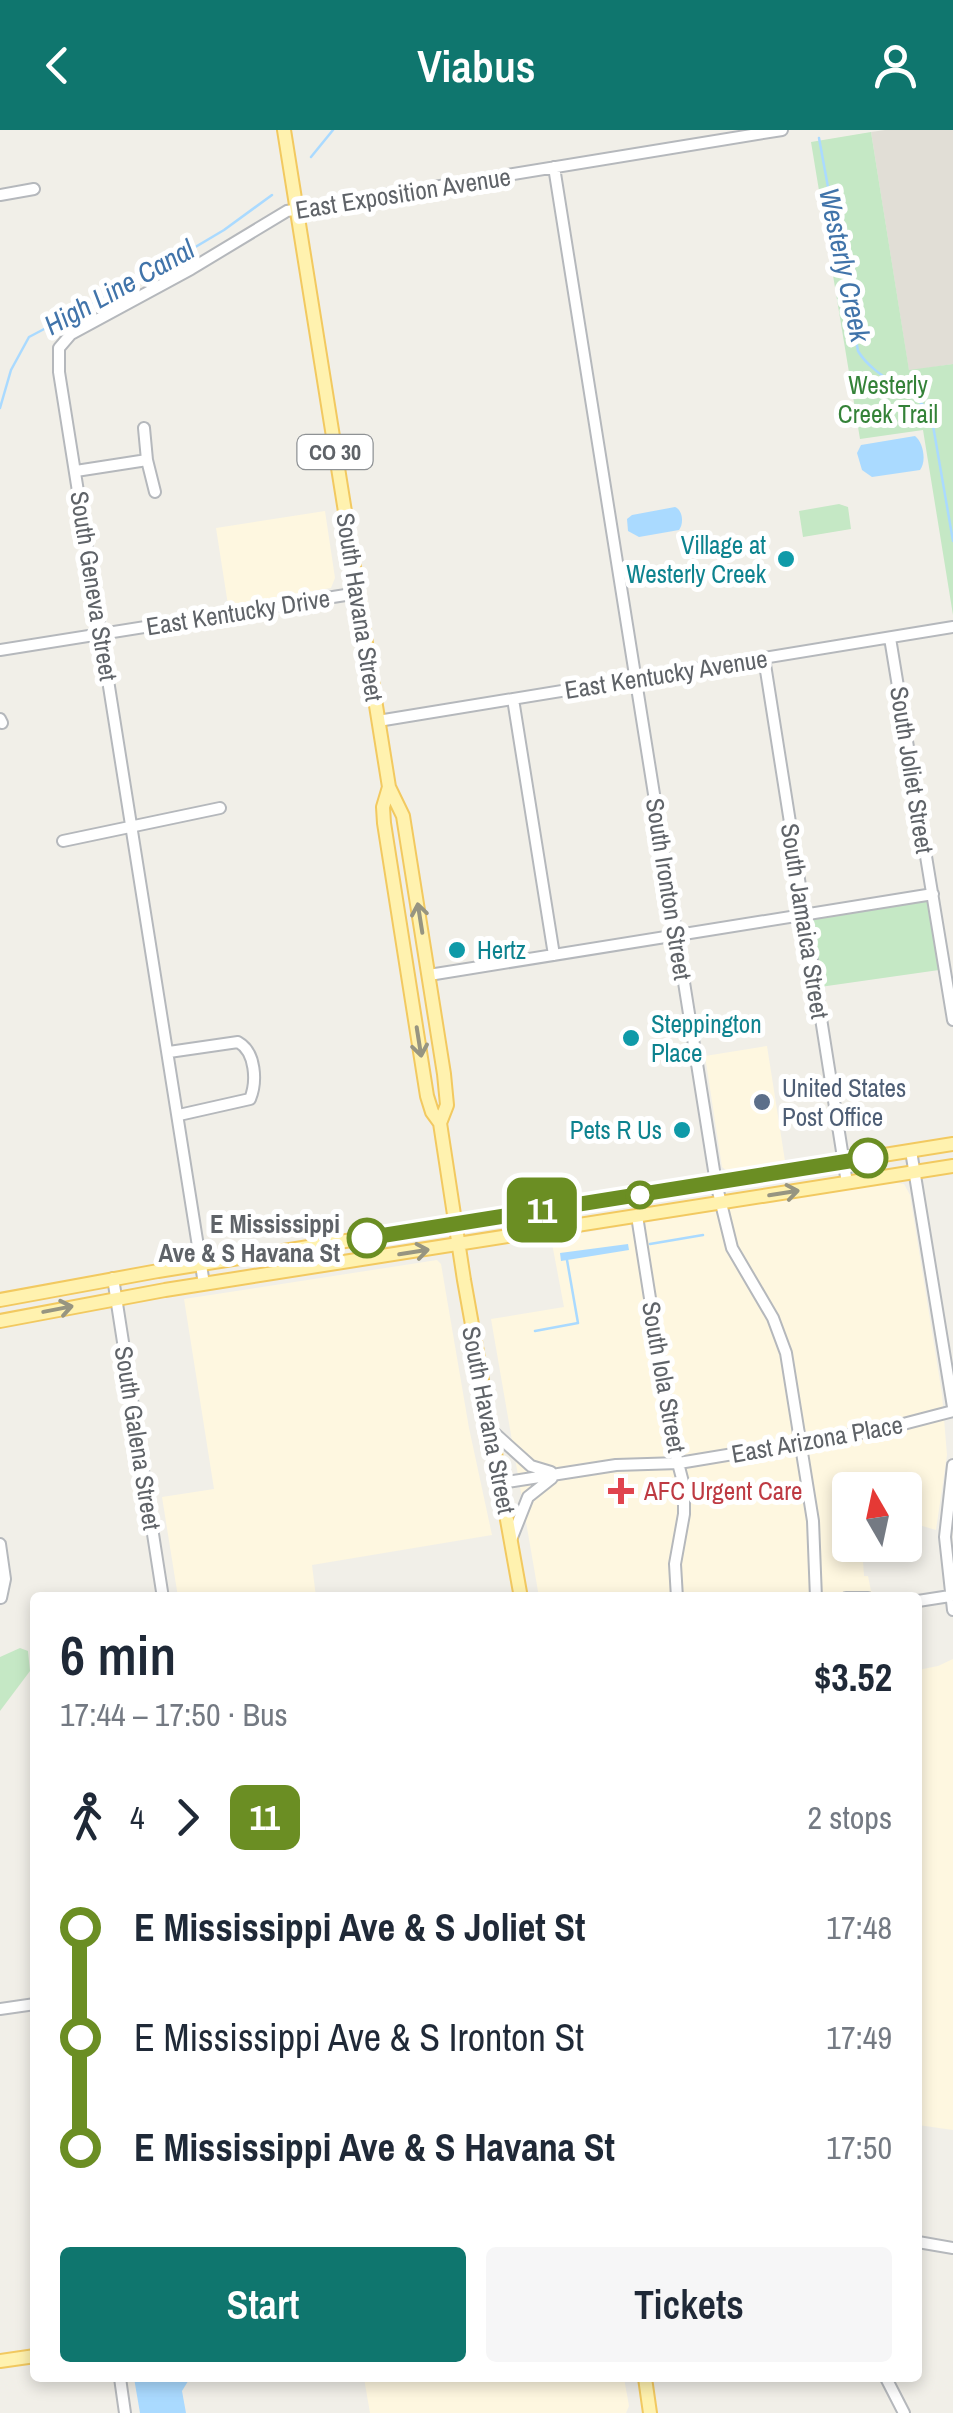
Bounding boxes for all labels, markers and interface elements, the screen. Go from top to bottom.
text: Viabus [417,35,536,96]
icon: back [30,38,85,93]
icon: person [868,38,923,93]
street label: East Exposition Avenue [293,159,513,227]
water label: Westerly Creek [810,185,880,347]
water label: High Line Canal [37,230,202,344]
park label: Westerly Creek Trail [838,368,938,431]
road number: CO 30 [298,435,372,469]
street label: South Geneva Street [62,489,126,684]
street label: South Havana Street [328,510,392,704]
place label: Village at Westerly Creek [626,528,767,591]
marker: Village at Westerly Creek [775,548,797,570]
street label: East Kentucky Drive [144,581,332,643]
street label: East Kentucky Avenue [562,641,770,707]
street label: South Joliet Street [882,684,942,856]
street label: South Ironton Street [638,796,700,983]
street label: South Jamaica Street [773,821,837,1021]
one-way arrow [410,902,428,935]
place label: Hertz [477,933,526,967]
marker: Hertz [446,939,468,961]
place label: Steppington Place [651,1007,762,1070]
one-way arrow [410,1025,429,1057]
marker: Steppington Place [620,1027,642,1049]
place label: United States Post Office [782,1071,906,1134]
marker: United States Post Office [751,1091,773,1113]
place label: Pets R Us [570,1113,662,1147]
marker: Pets R Us [671,1119,693,1141]
unlabelled marker [849,1139,887,1177]
line badge: 11 [497,1178,587,1242]
unlabelled marker [627,1182,653,1208]
one-way arrow [767,1183,800,1202]
text: 11 [527,1187,557,1234]
place label: E Mississippi Ave & S Havana St [158,1207,340,1270]
marker: E Mississippi Ave & S Havana St [348,1219,386,1257]
one-way arrow [397,1242,429,1260]
one-way arrow [41,1298,73,1317]
street label: South Iola Street [634,1299,694,1455]
street label: South Havana Street [454,1323,524,1517]
street label: South Galena Street [107,1344,169,1533]
street label: East Arizona Place [729,1407,905,1471]
north arrow [832,1472,922,1562]
map controls [832,1472,922,1562]
place label: AFC Urgent Care [643,1474,802,1508]
marker: AFC Urgent Care [608,1478,634,1504]
text: 6 min [60,1618,176,1692]
text: $3.52 [814,1652,892,1703]
text: 17:44 – 17:50 · Bus [60,1693,288,1736]
icon: walk [60,1790,115,1845]
icon: forward [160,1790,215,1845]
text: 11 [250,1794,280,1841]
text: 4 [130,1796,145,1839]
text: 2 stops [807,1796,892,1839]
text: E Mississippi Ave & S Joliet St [134,1902,585,1953]
text: 17:48 [826,1906,892,1949]
text: E Mississippi Ave & S Ironton St [134,2012,584,2063]
text: 17:49 [826,2016,892,2059]
text: E Mississippi Ave & S Havana St [134,2122,615,2173]
text: 17:50 [826,2126,892,2169]
button: Start [60,2247,466,2362]
button: Tickets [486,2247,892,2362]

